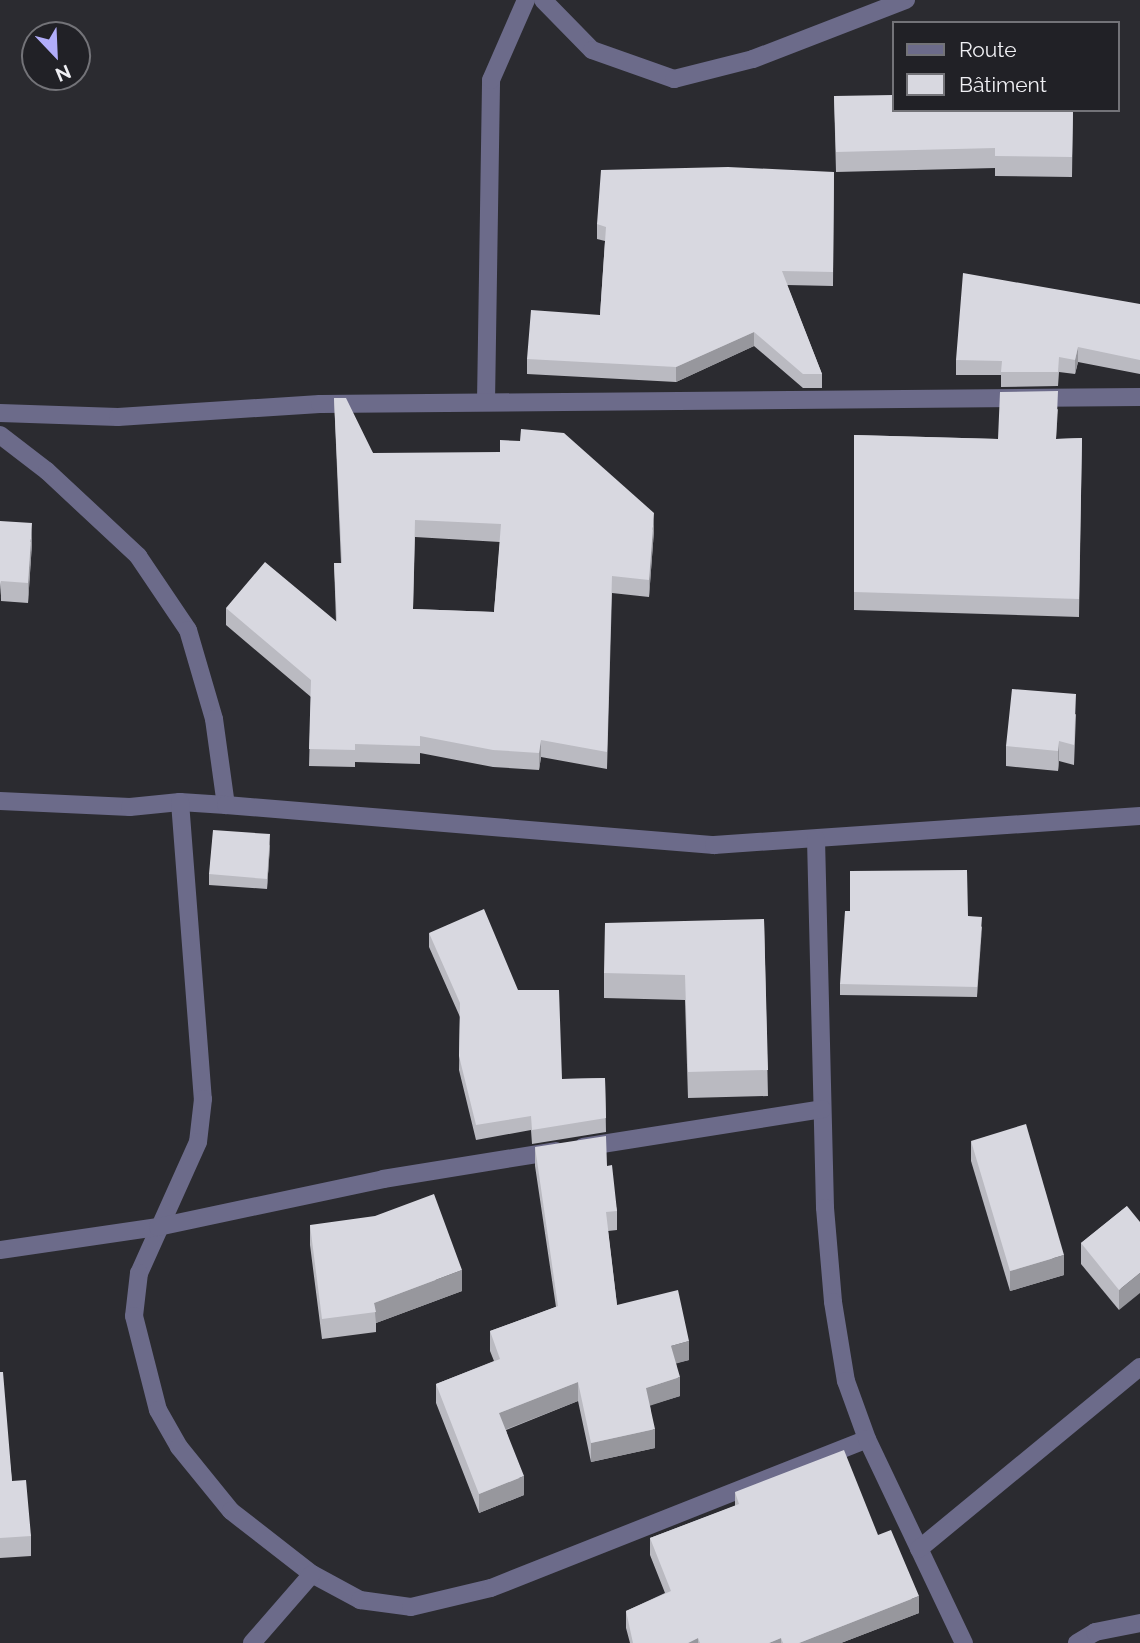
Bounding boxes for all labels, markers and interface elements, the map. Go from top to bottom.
north arrow [21,21,91,91]
legend [892,21,1119,112]
text: Route [959,37,1017,62]
text: N [52,61,74,86]
text: Bâtiment [959,72,1047,97]

